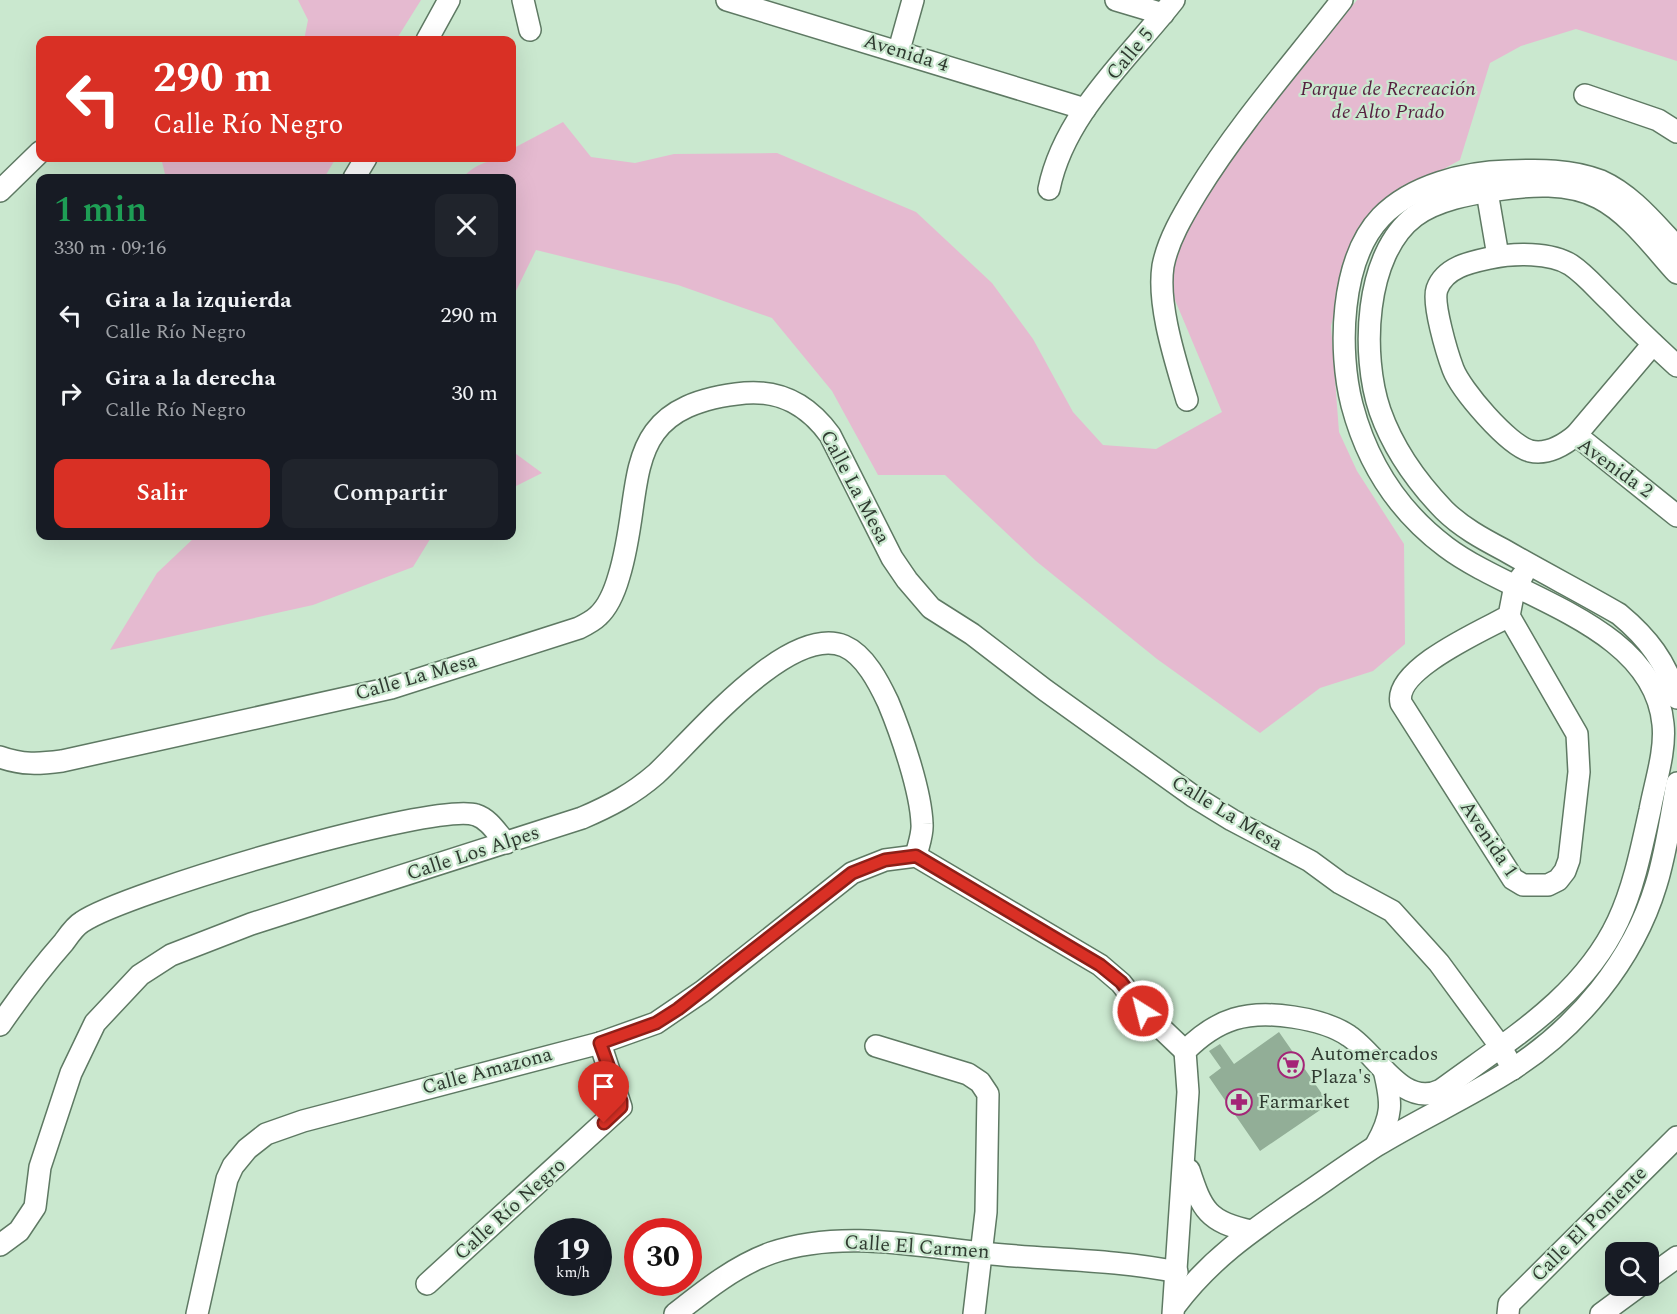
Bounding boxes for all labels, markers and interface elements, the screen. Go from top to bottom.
street label: Calle 5 [1099,21,1161,87]
street label: Avenida 4 [860,26,952,80]
text: 290 m [153,47,272,110]
icon: left [54,60,132,138]
park label: Parque de Recreación de Alto Prado [1300,74,1476,127]
text: Calle Río Negro [153,104,343,146]
text: 1 min [54,183,147,238]
button: close [435,194,498,257]
text: 330 m · 09:16 [54,233,166,263]
text: Gira a la izquierda [105,284,292,317]
icon: left [54,299,87,332]
text: 290 m [441,299,498,332]
text: Calle Río Negro [105,317,246,347]
text: Gira a la derecha [105,362,276,395]
icon: right [54,377,87,410]
text: 30 m [452,377,498,410]
text: Calle Río Negro [105,395,246,425]
street label: Calle La Mesa [812,425,898,550]
street label: Avenida 2 [1571,430,1659,506]
button: Salir [54,459,270,528]
button: Compartir [282,459,498,528]
street label: Calle La Mesa [352,645,481,709]
street label: Calle La Mesa [1166,768,1289,858]
street label: Avenida 1 [1452,794,1526,884]
street label: Calle Los Alpes [403,817,543,889]
position arrow [1111,979,1175,1043]
street label: Calle Amazona [418,1039,556,1103]
place label: Automercados Plaza's [1310,1039,1439,1092]
supermarket icon: Automercados Plaza's [1276,1050,1306,1080]
pin [578,1061,629,1123]
icon: arrive [587,1070,620,1103]
pharmacy icon: Farmarket [1224,1087,1254,1117]
place label: Farmarket [1258,1087,1350,1117]
street label: Calle Río Negro [448,1151,572,1267]
street label: Calle El Poniente [1524,1159,1654,1289]
speed limit sign: 30 [624,1218,702,1296]
text: 19 [556,1227,590,1273]
street label: Calle El Carmen [843,1227,991,1267]
map controls [1605,1242,1659,1296]
button: search [1605,1242,1659,1296]
text: km/h [556,1261,590,1284]

